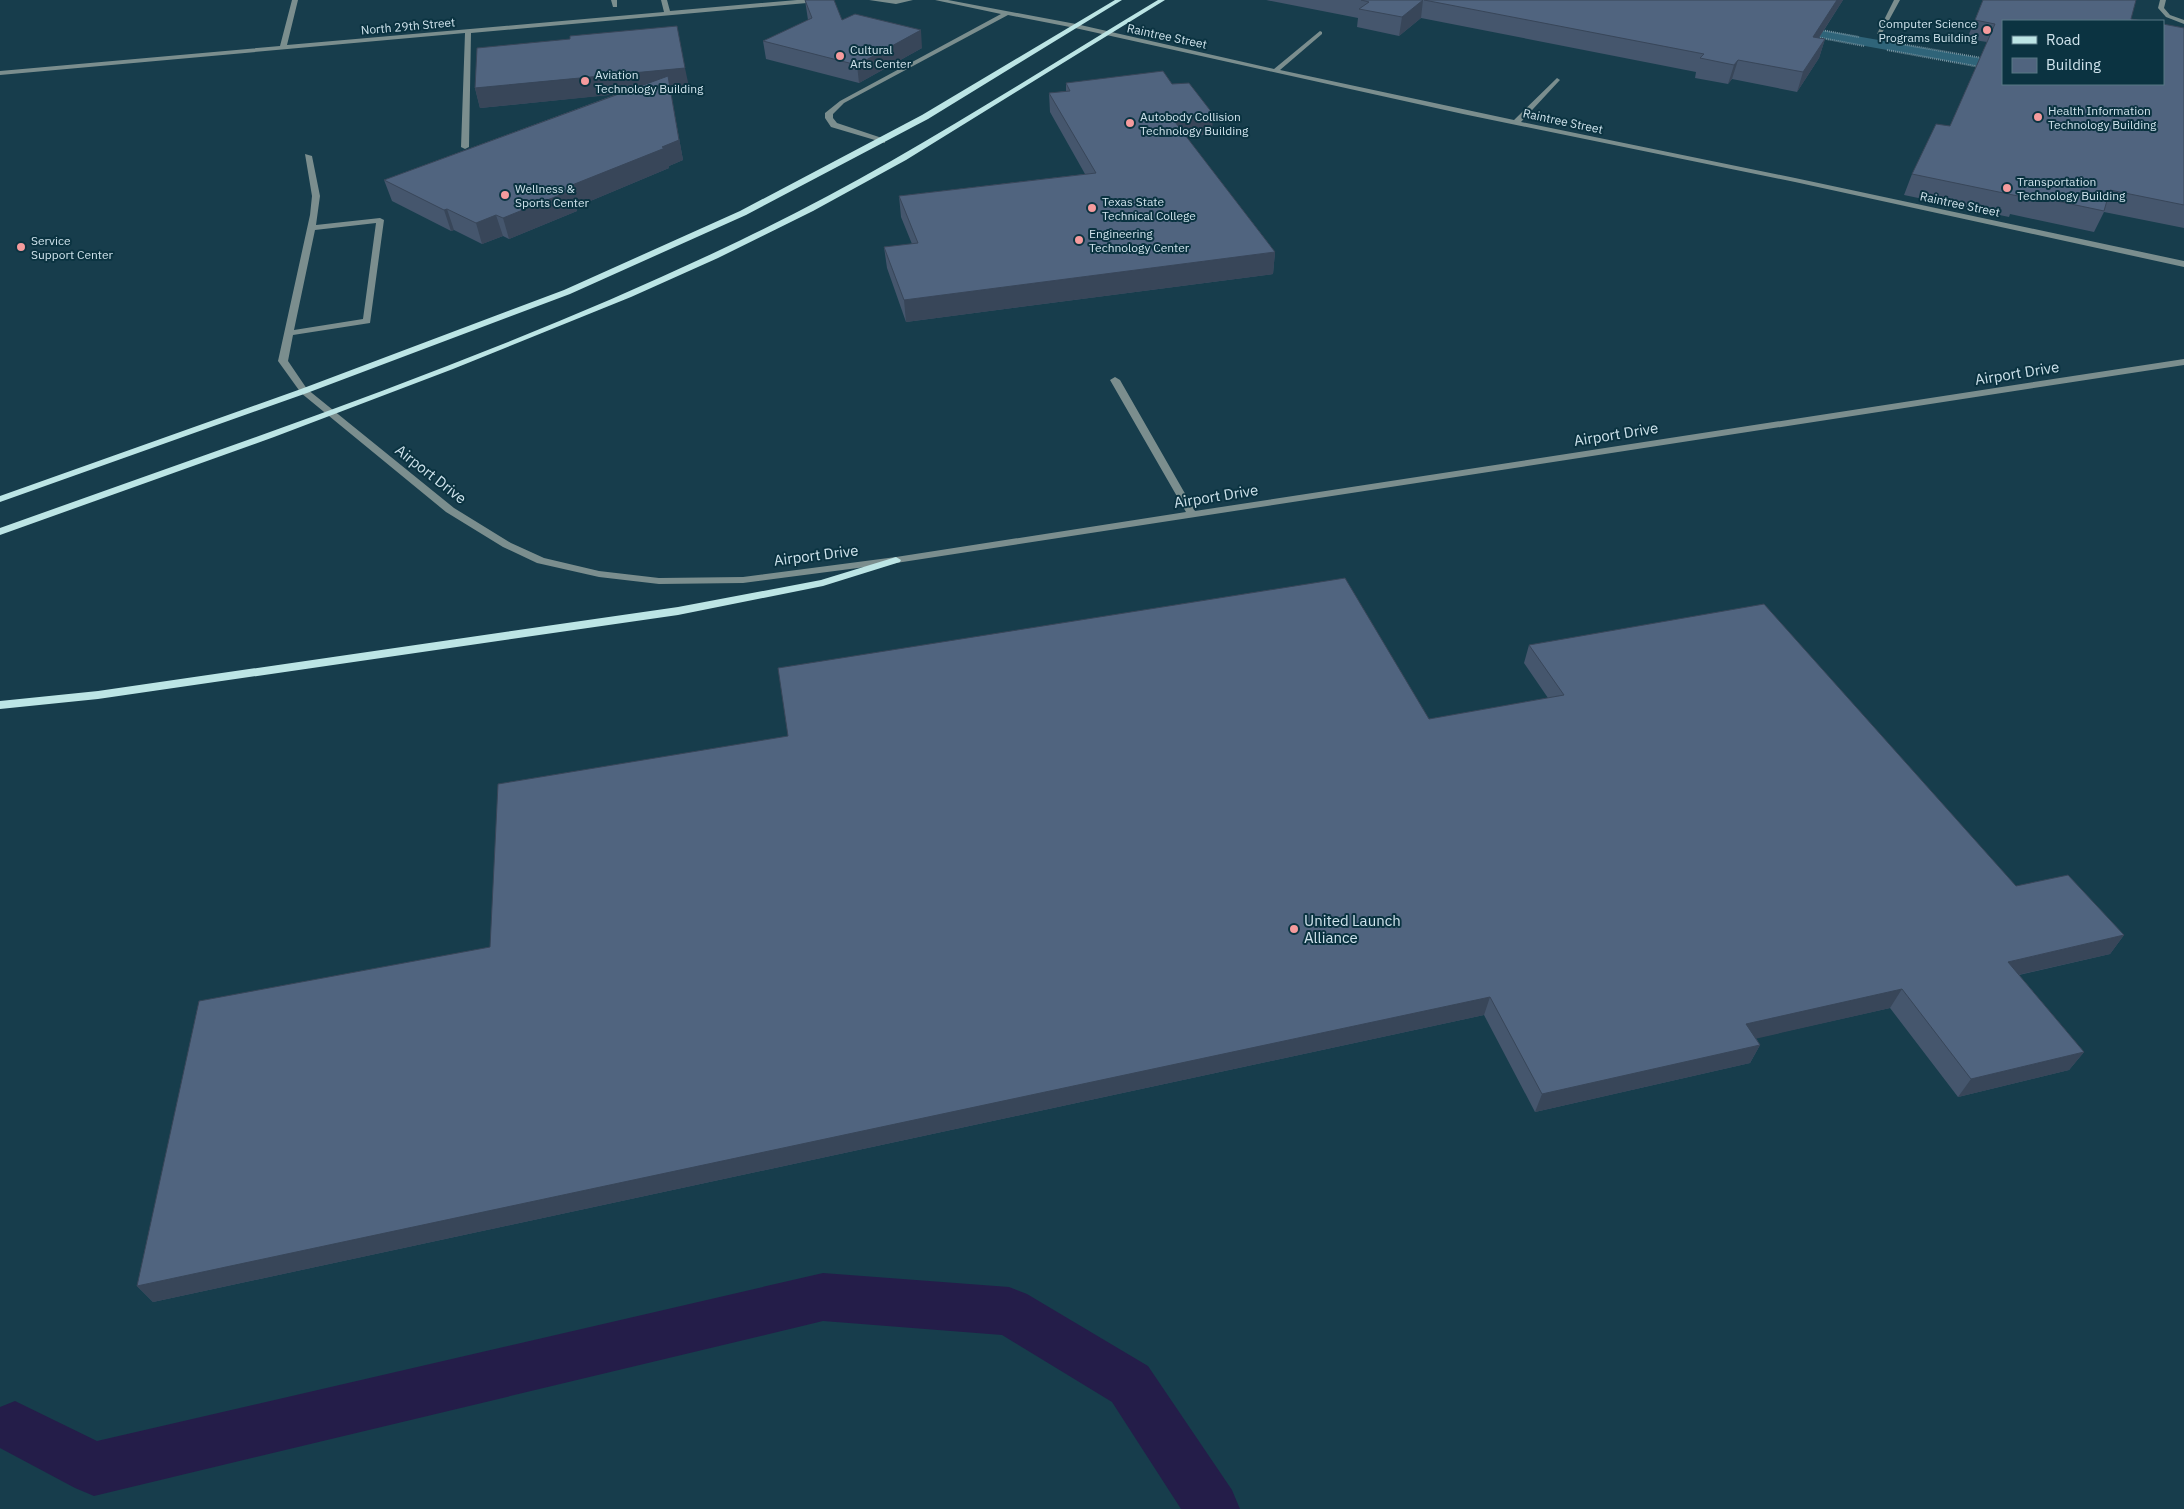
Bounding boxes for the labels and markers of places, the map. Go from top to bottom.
place label: Computer Science Programs Building [1879,16,1978,45]
marker: Computer Science Programs Building [1981,24,1993,36]
place label: Cultural Arts Center [850,42,912,71]
marker: Cultural Arts Center [834,50,846,62]
place label: Aviation Technology Building [595,67,704,96]
marker: Aviation Technology Building [579,75,591,87]
place label: Health Information Technology Building [2048,103,2157,132]
place label: Autobody Collision Technology Building [1140,109,1249,138]
marker: Health Information Technology Building [2032,111,2044,123]
marker: Autobody Collision Technology Building [1124,117,1136,129]
place label: Transportation Technology Building [2017,174,2126,203]
place label: Wellness & Sports Center [515,181,590,210]
marker: Transportation Technology Building [2001,182,2013,194]
marker: Wellness & Sports Center [499,189,511,201]
place label: Texas State Technical College [1102,194,1196,223]
marker: Texas State Technical College [1086,202,1098,214]
place label: Engineering Technology Center [1089,226,1190,255]
place label: Service Support Center [31,233,114,262]
marker: Engineering Technology Center [1073,234,1085,246]
marker: Service Support Center [15,241,27,253]
place label: United Launch Alliance [1304,911,1401,947]
marker: United Launch Alliance [1288,923,1300,935]

